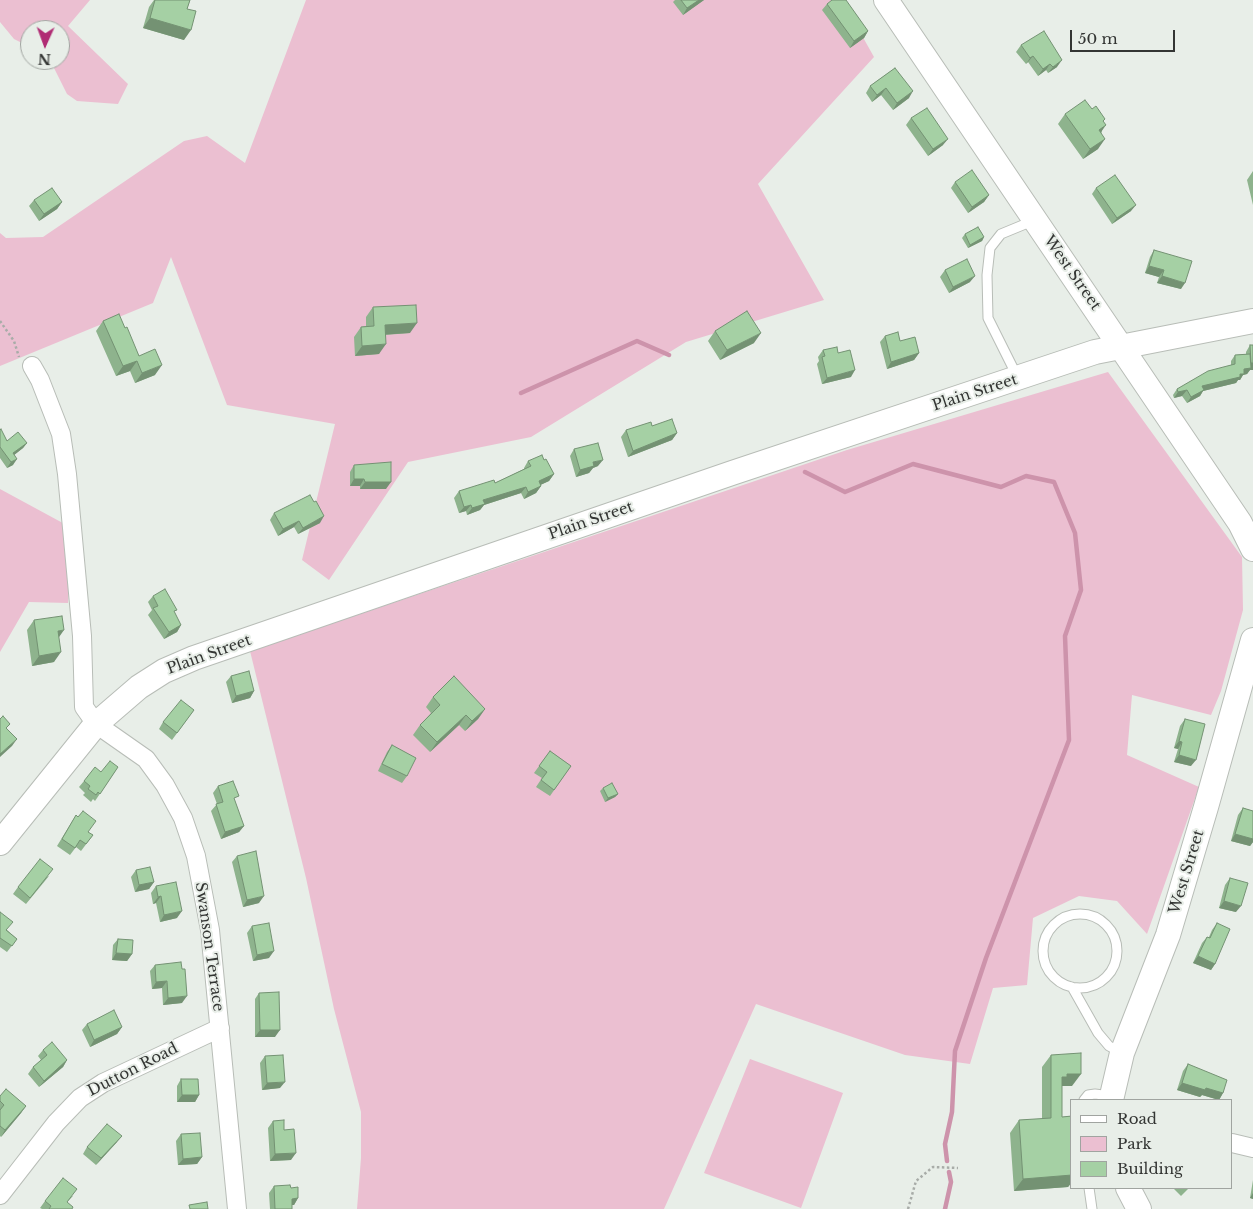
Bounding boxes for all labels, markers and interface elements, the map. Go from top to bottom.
north arrow [20,20,70,70]
scale bar [1073,20,1178,52]
text: 50 m [1078,29,1118,48]
text: N [38,50,51,68]
street label: West Street [1040,232,1104,314]
street label: Plain Street [930,371,1020,415]
street label: Plain Street [546,498,636,544]
street label: Plain Street [164,631,254,679]
street label: West Street [1166,828,1208,916]
street label: Swanson Terrace [191,881,227,1013]
street label: Dutton Road [85,1040,181,1100]
legend [1070,1099,1233,1189]
text: Road [1117,1109,1157,1128]
text: Park [1117,1134,1152,1153]
text: Building [1117,1159,1183,1178]

